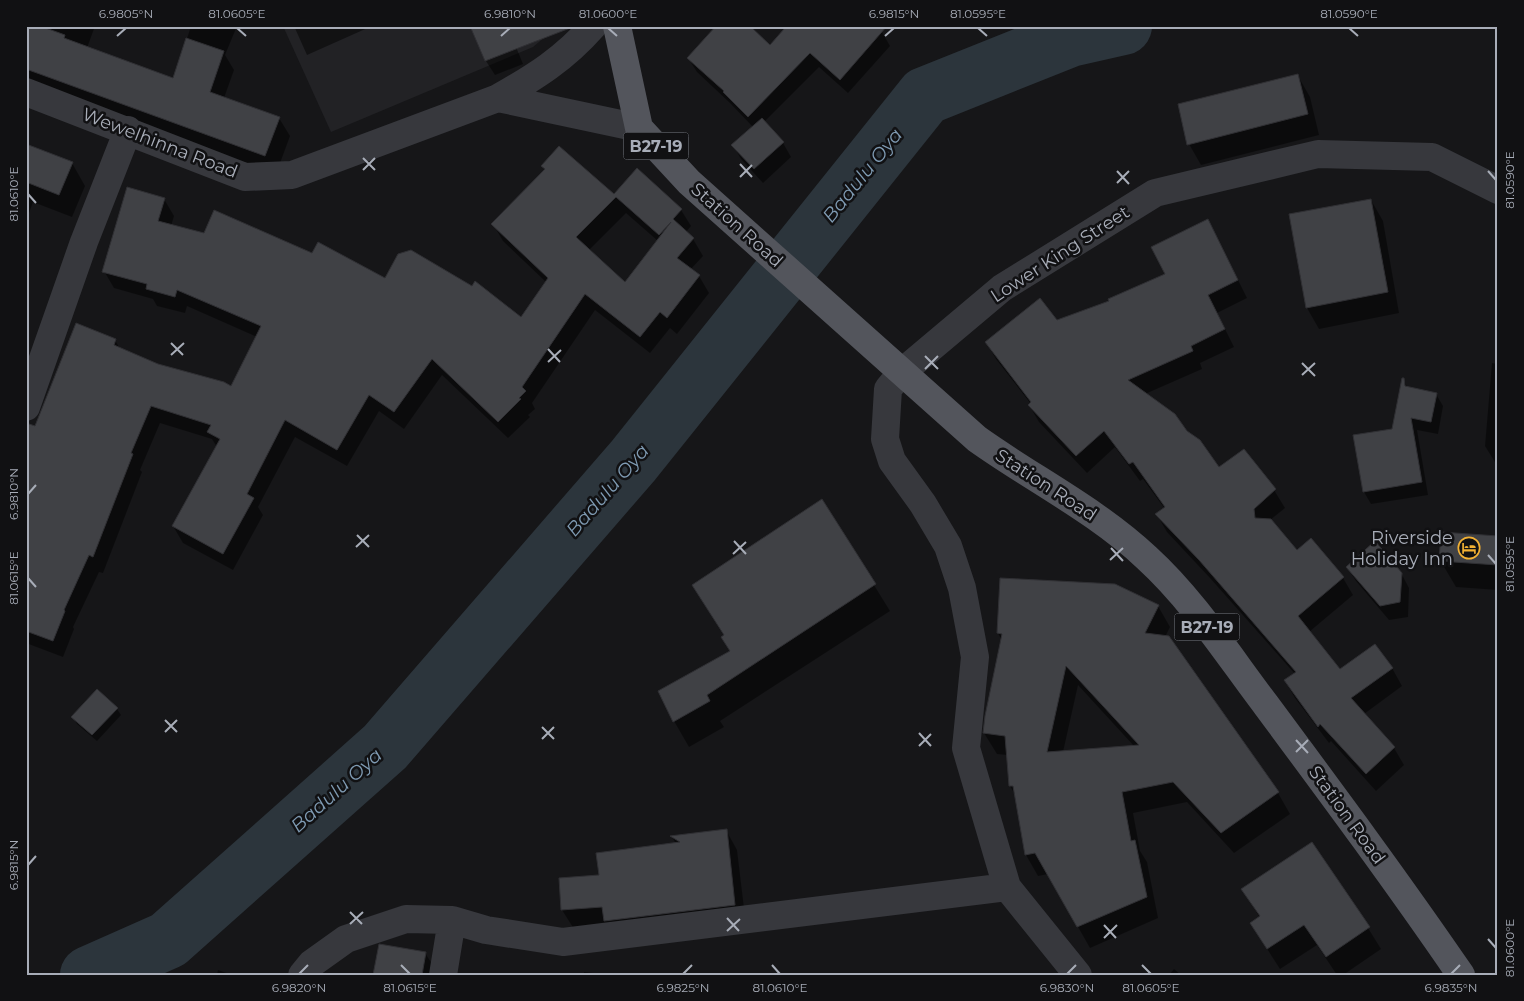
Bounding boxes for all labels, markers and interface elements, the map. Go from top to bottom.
text: 6.9805°N [99,6,153,21]
text: 81.0605°E [208,6,266,21]
text: 6.9810°N [484,6,536,21]
text: 81.0600°E [579,6,637,21]
text: 6.9815°N [869,6,919,21]
text: 81.0595°E [950,6,1006,21]
text: 81.0590°E [1320,6,1378,21]
street label: Wewelhinna Road [79,103,241,183]
water label: Badulu Oya [817,123,907,227]
road number: B27-19 [624,132,688,160]
text: 81.0590°E [1502,151,1517,209]
text: 81.0610°E [6,166,21,222]
street label: Station Road [687,178,787,272]
street label: Lower King Street [986,201,1134,307]
water label: Badulu Oya [561,439,654,541]
street label: Station Road [991,444,1101,526]
text: 6.9810°N [6,468,21,520]
place label: Riverside Holiday Inn [1351,527,1453,570]
hotel icon: Riverside Holiday Inn [1457,536,1481,560]
text: 81.0595°E [1502,536,1517,592]
text: 81.0615°E [6,551,21,605]
road number: B27-19 [1174,614,1240,640]
water label: Badulu Oya [286,743,387,837]
street label: Station Road [1304,762,1390,868]
text: 6.9815°N [6,840,21,890]
text: 81.0600°E [1502,919,1517,977]
text: 6.9820°N [272,980,326,995]
text: 81.0615°E [383,980,437,995]
text: 6.9825°N [656,980,710,995]
text: 81.0610°E [752,980,808,995]
text: 6.9830°N [1040,980,1094,995]
text: 81.0605°E [1122,980,1180,995]
text: 6.9835°N [1425,980,1477,995]

